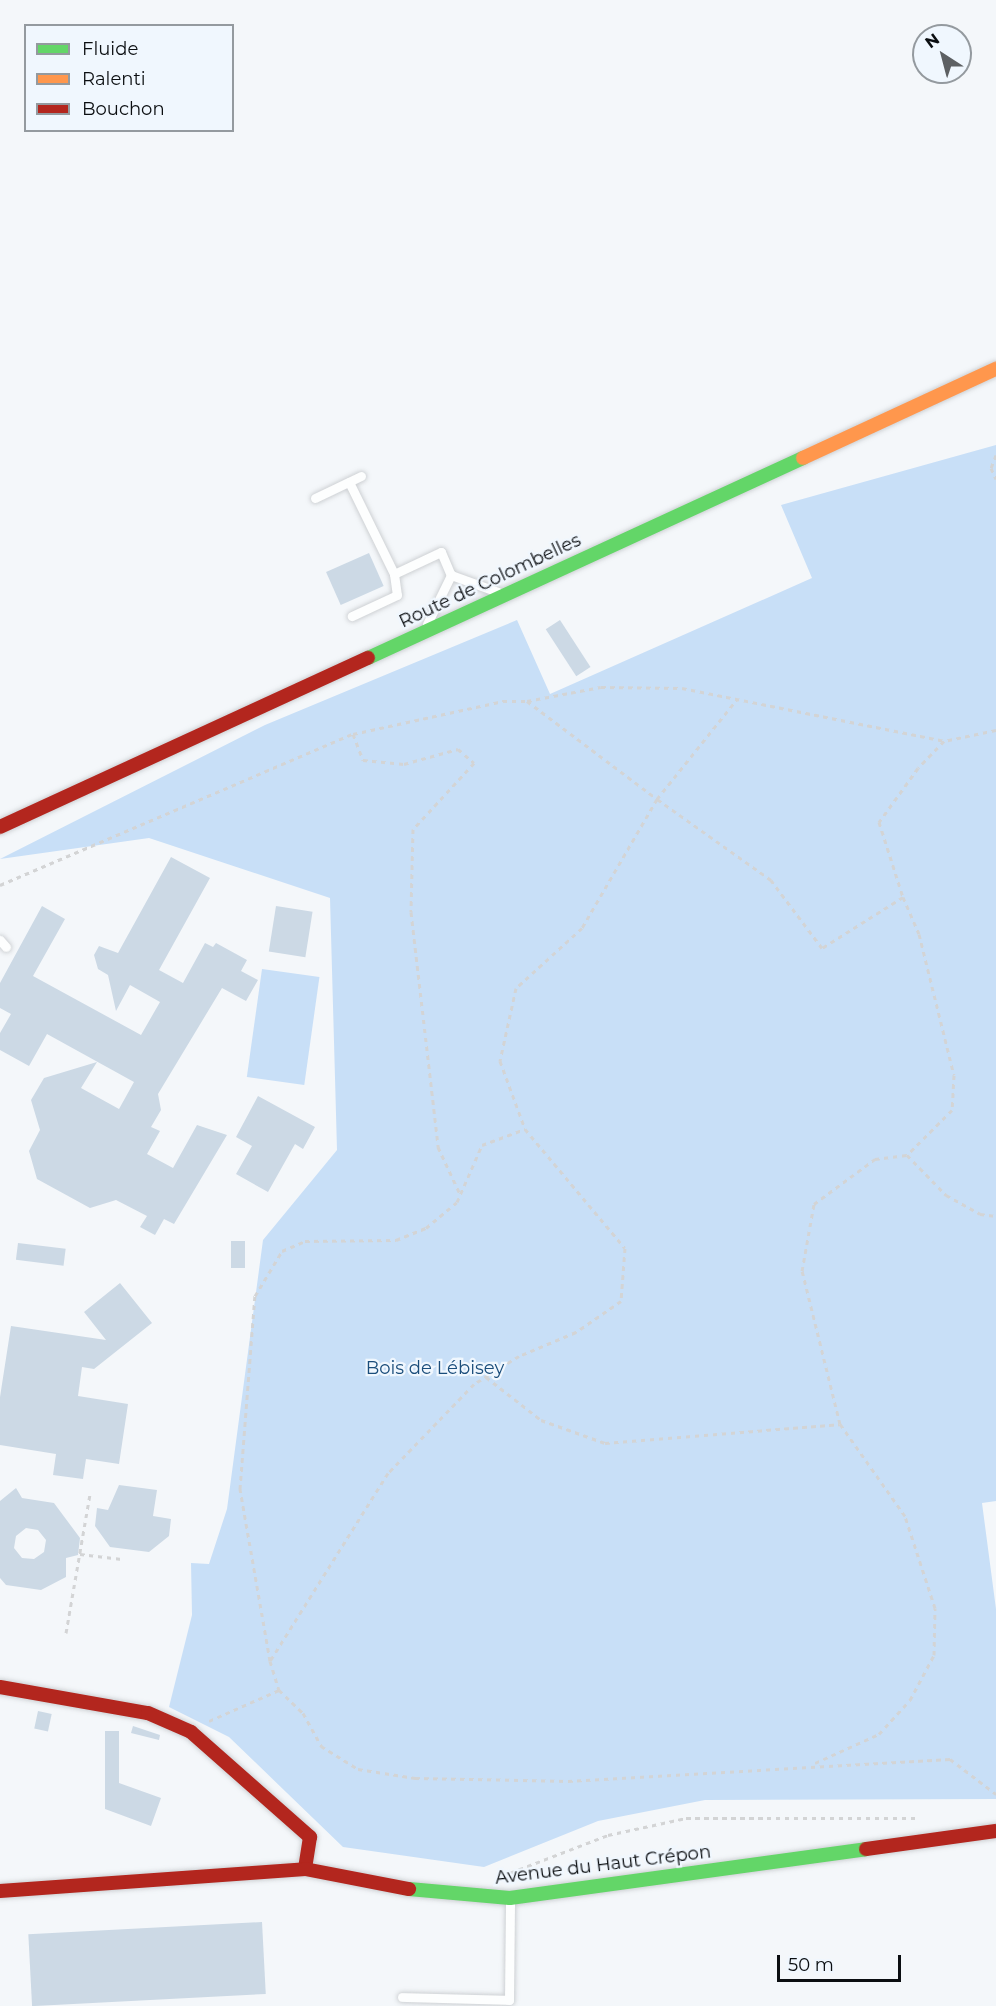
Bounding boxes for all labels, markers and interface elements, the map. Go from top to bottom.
legend [24,24,234,132]
north arrow [912,24,972,84]
text: N [921,29,943,52]
text: Fluide [82,38,138,60]
text: Ralenti [82,68,146,90]
text: Bouchon [82,98,165,120]
street label: Route de Colombelles [396,529,584,633]
park label: Bois de Lébisey [366,1357,504,1379]
street label: Avenue du Haut Crépon [494,1841,712,1889]
scale bar [780,1943,904,1981]
text: 50 m [788,1954,834,1976]

